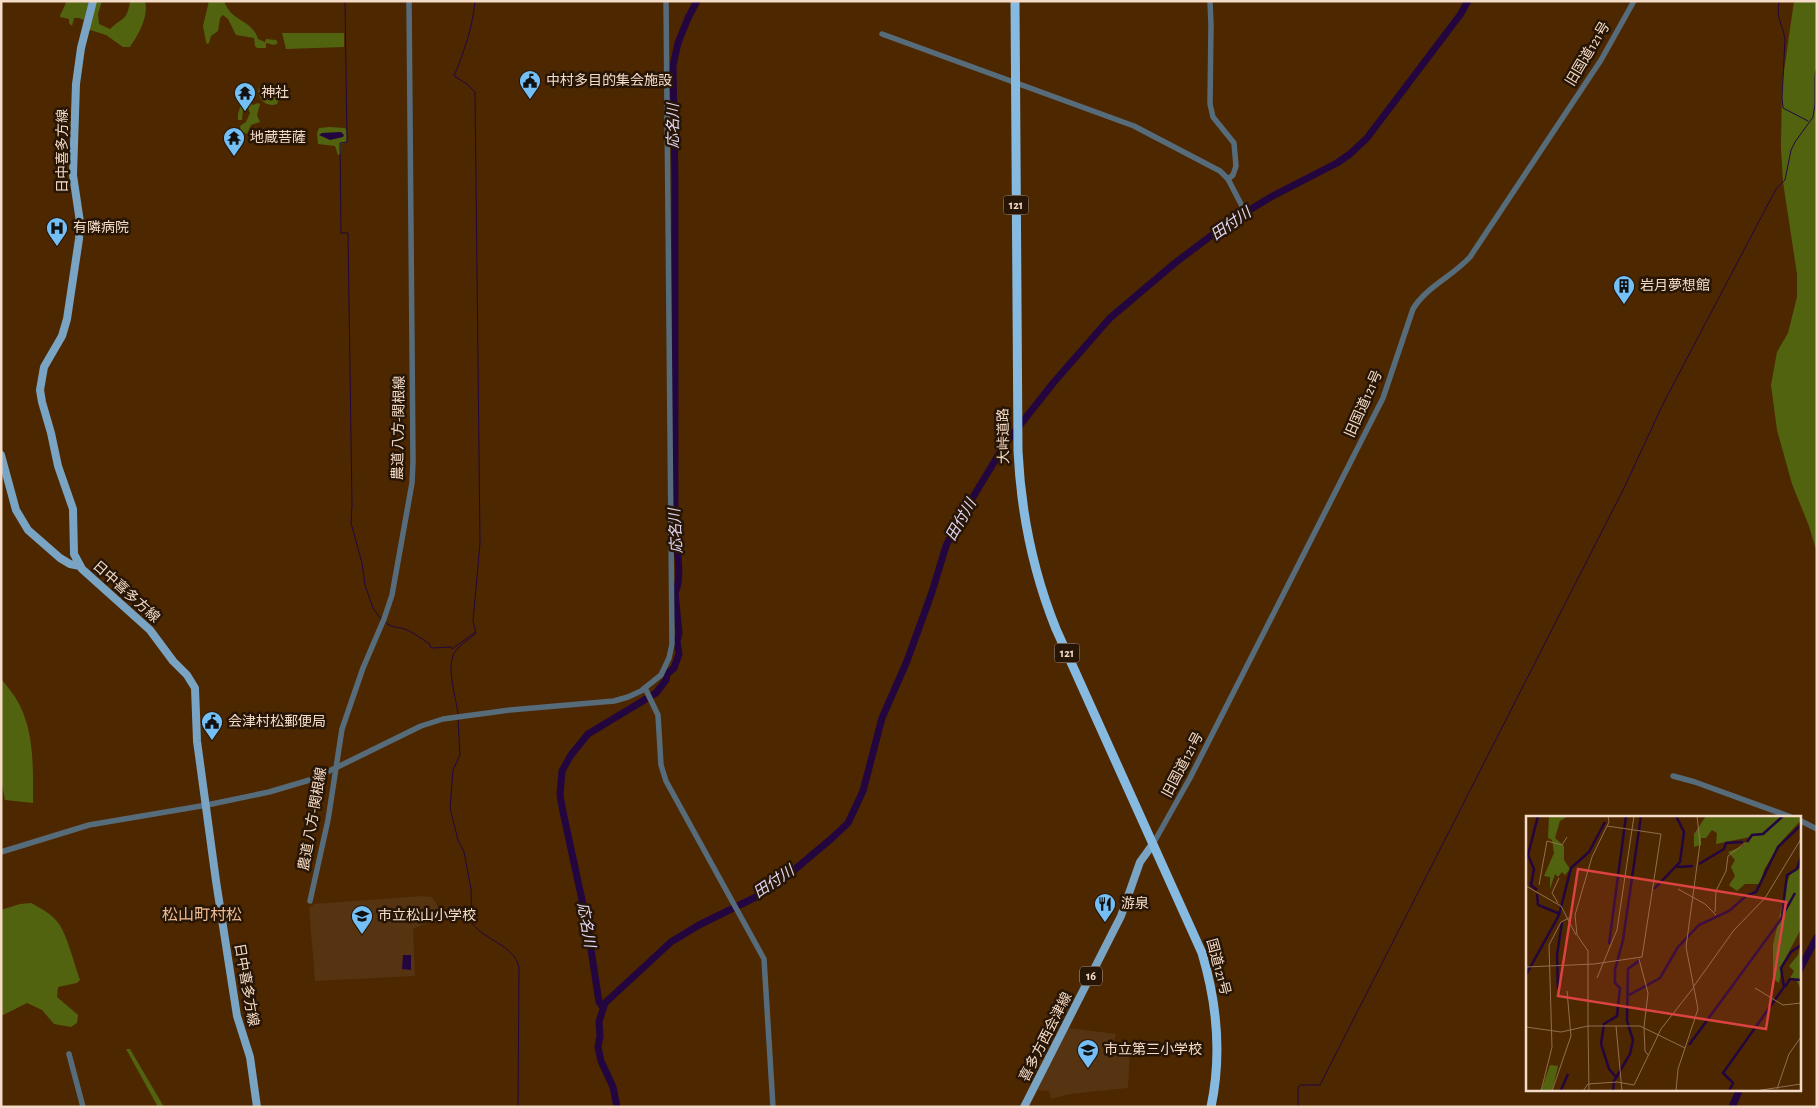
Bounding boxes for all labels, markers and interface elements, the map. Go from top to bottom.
street label: 旧国道121号 [1563,19,1613,88]
public building icon: 中村多目的集会施設 [518,69,542,100]
place label: 中村多目的集会施設 [546,72,672,88]
temple icon: 神社 [233,81,257,112]
place label: 神社 [261,85,289,100]
water label: 応名川 [665,102,681,149]
street label: 日中喜多方線 [55,109,70,193]
temple icon: 地蔵菩薩 [222,126,246,157]
place label: 地蔵菩薩 [250,130,306,145]
road number: 121 [1004,196,1028,214]
water label: 田付川 [1208,203,1255,243]
hospital icon: 有隣病院 [45,216,69,247]
place label: 有隣病院 [73,220,129,235]
building icon: 岩月夢想館 [1612,274,1636,305]
place label: 岩月夢想館 [1640,278,1710,293]
street label: 旧国道121号 [1342,368,1385,440]
street label: 農道 八方-関根線 [390,376,407,480]
street label: 大峠道路 [996,408,1011,464]
water label: 田付川 [942,495,980,543]
water label: 応名川 [666,506,685,554]
street label: 日中喜多方線 [90,558,163,625]
road number: 121 [1054,644,1080,662]
public building icon: 会津村松郵便局 [200,710,224,741]
place label: 会津村松郵便局 [228,713,326,729]
street label: 旧国道121号 [1159,729,1206,800]
street label: 農道 八方-関根線 [296,766,329,872]
inset map [1526,816,1800,1090]
water label: 田付川 [751,861,798,901]
restaurant icon: 游泉 [1093,892,1117,923]
place label: 游泉 [1121,895,1149,911]
water label: 応名川 [575,901,599,950]
school or university icon: 市立松山小学校 [350,904,374,935]
district label: 松山町村松 [162,906,242,923]
place label: 市立松山小学校 [378,908,476,923]
street label: 国道121号 [1204,937,1233,997]
street label: 日中喜多方線 [232,942,261,1028]
road number: 16 [1080,966,1102,986]
street label: 喜多方西会津線 [1017,990,1074,1084]
school or university icon: 市立第三小学校 [1076,1038,1100,1069]
place label: 市立第三小学校 [1104,1041,1202,1057]

